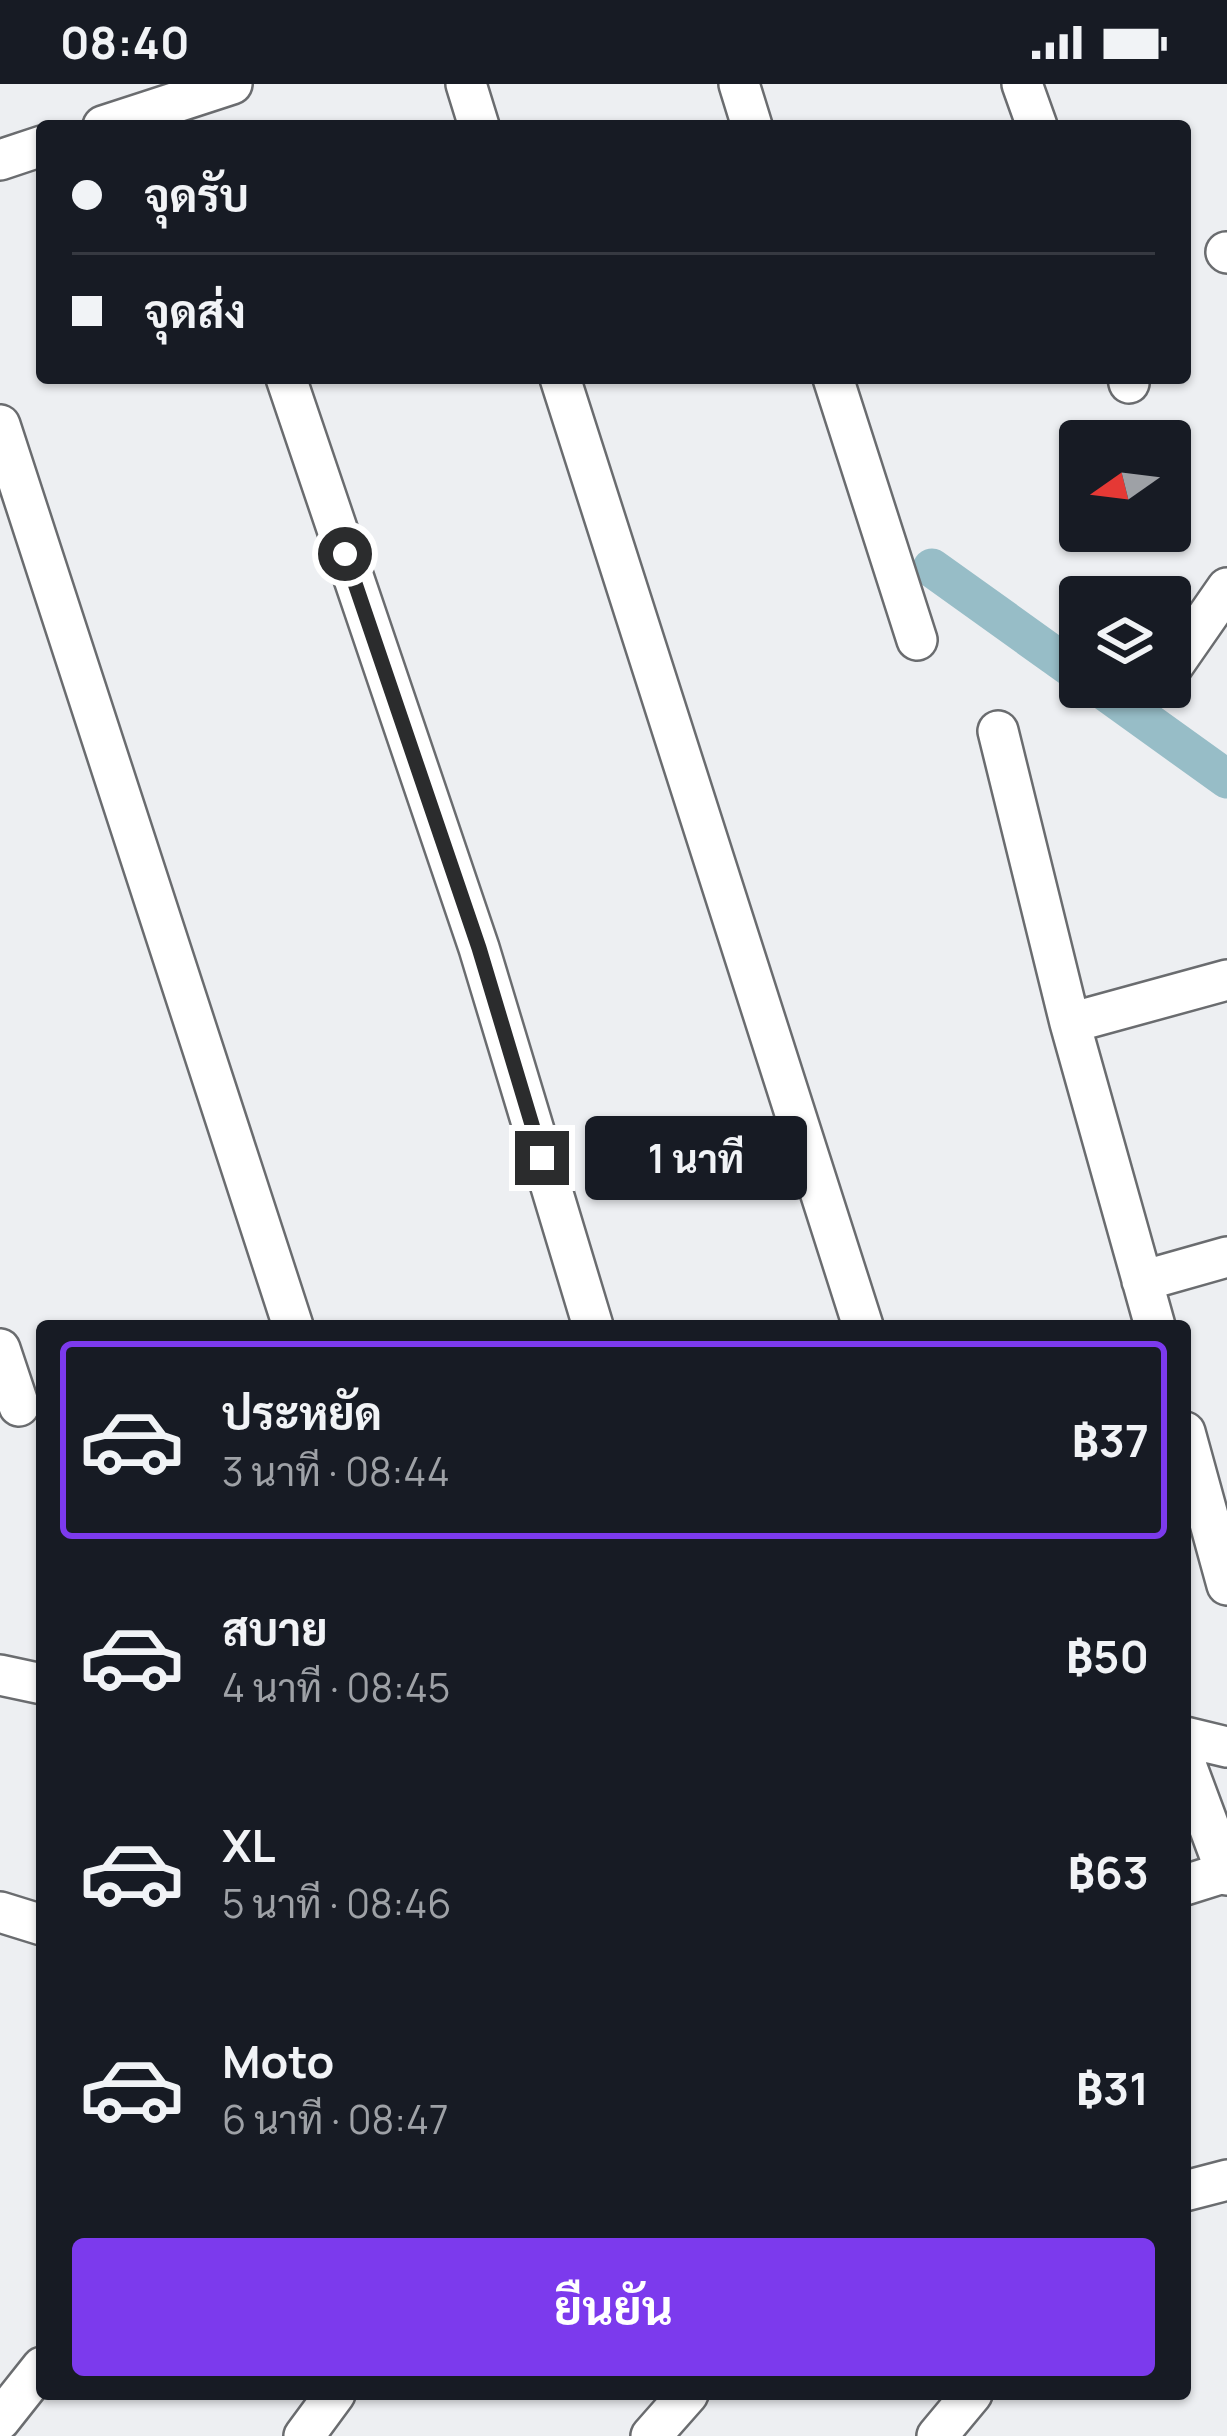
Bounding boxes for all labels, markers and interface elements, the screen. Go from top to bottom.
text: 08:40 [60,11,190,73]
text: จุดรับ [144,164,249,226]
text: จุดส่ง [144,280,246,342]
north arrow [1059,420,1191,552]
map controls [1059,420,1191,708]
route start [318,527,372,581]
button: layers [1059,576,1191,708]
callout: 1 นาที [584,1116,806,1200]
route end [515,1131,569,1185]
text: 1 นาที [648,1131,744,1185]
text: ประหยัด [222,1382,382,1444]
icon: car [78,1386,186,1494]
text: ฿37 [1072,1409,1149,1471]
text: 3 นาที · 08:44 [222,1444,450,1498]
text: สบาย [222,1598,328,1660]
icon: car [78,1602,186,1710]
text: ฿50 [1066,1625,1149,1687]
text: 4 นาที · 08:45 [222,1660,450,1714]
text: XL [222,1814,276,1876]
icon: car [78,1818,186,1926]
text: ฿63 [1068,1841,1149,1903]
text: 5 นาที · 08:46 [222,1876,451,1930]
text: Moto [222,2030,334,2092]
icon: car [78,2034,186,2142]
text: ฿31 [1076,2057,1149,2119]
text: 6 นาที · 08:47 [222,2092,448,2146]
button: ยืนยัน [72,2238,1155,2376]

